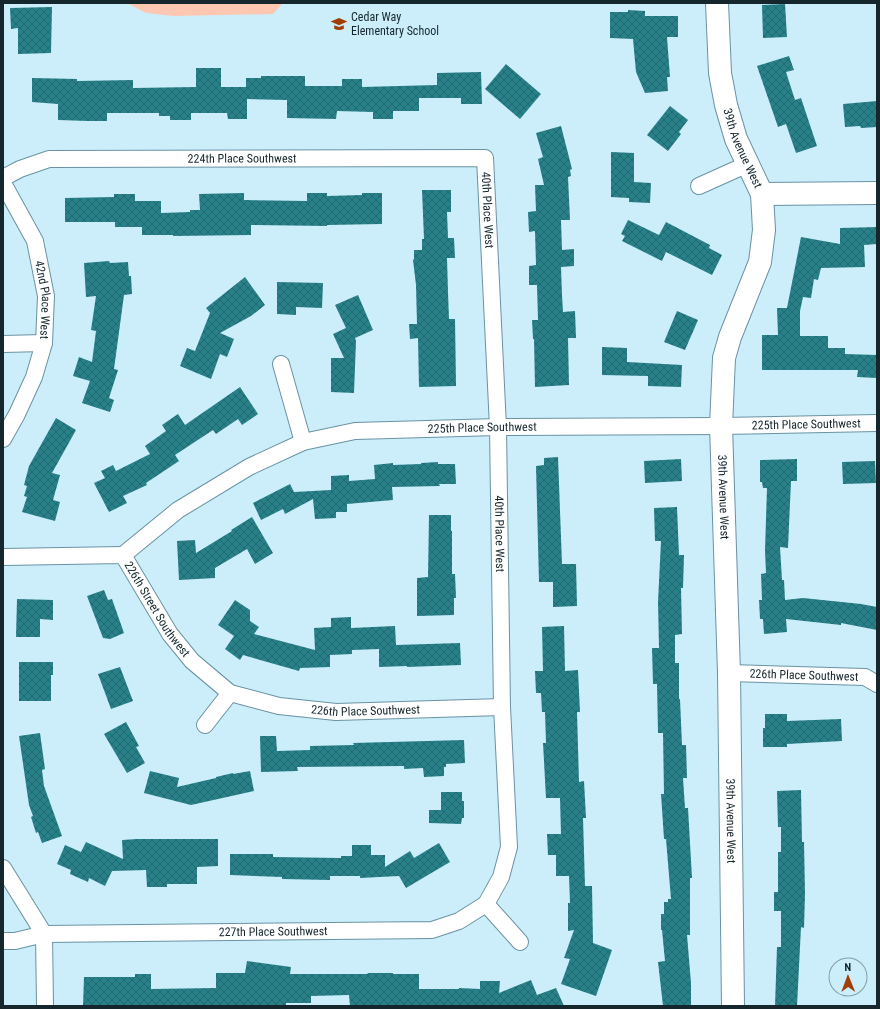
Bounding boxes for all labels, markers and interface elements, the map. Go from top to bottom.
place label: Cedar Way Elementary School [351,10,439,38]
school or university icon: Cedar Way Elementary School [330,15,348,33]
street label: 39th Avenue West [720,107,765,191]
street label: 224th Place Southwest [188,151,297,166]
street label: 40th Place West [479,171,496,249]
street label: 42nd Place West [32,259,53,340]
street label: 225th Place Southwest [752,416,861,432]
street label: 225th Place Southwest [428,420,537,436]
street label: 39th Avenue West [715,454,732,540]
street label: 40th Place West [492,495,507,573]
street label: 226th Street Southwest [121,559,193,660]
street label: 226th Place Southwest [749,667,859,684]
street label: 226th Place Southwest [310,702,421,719]
street label: 39th Avenue West [723,778,738,864]
street label: 227th Place Southwest [219,924,328,939]
north arrow [828,957,868,997]
text: N [844,961,852,974]

